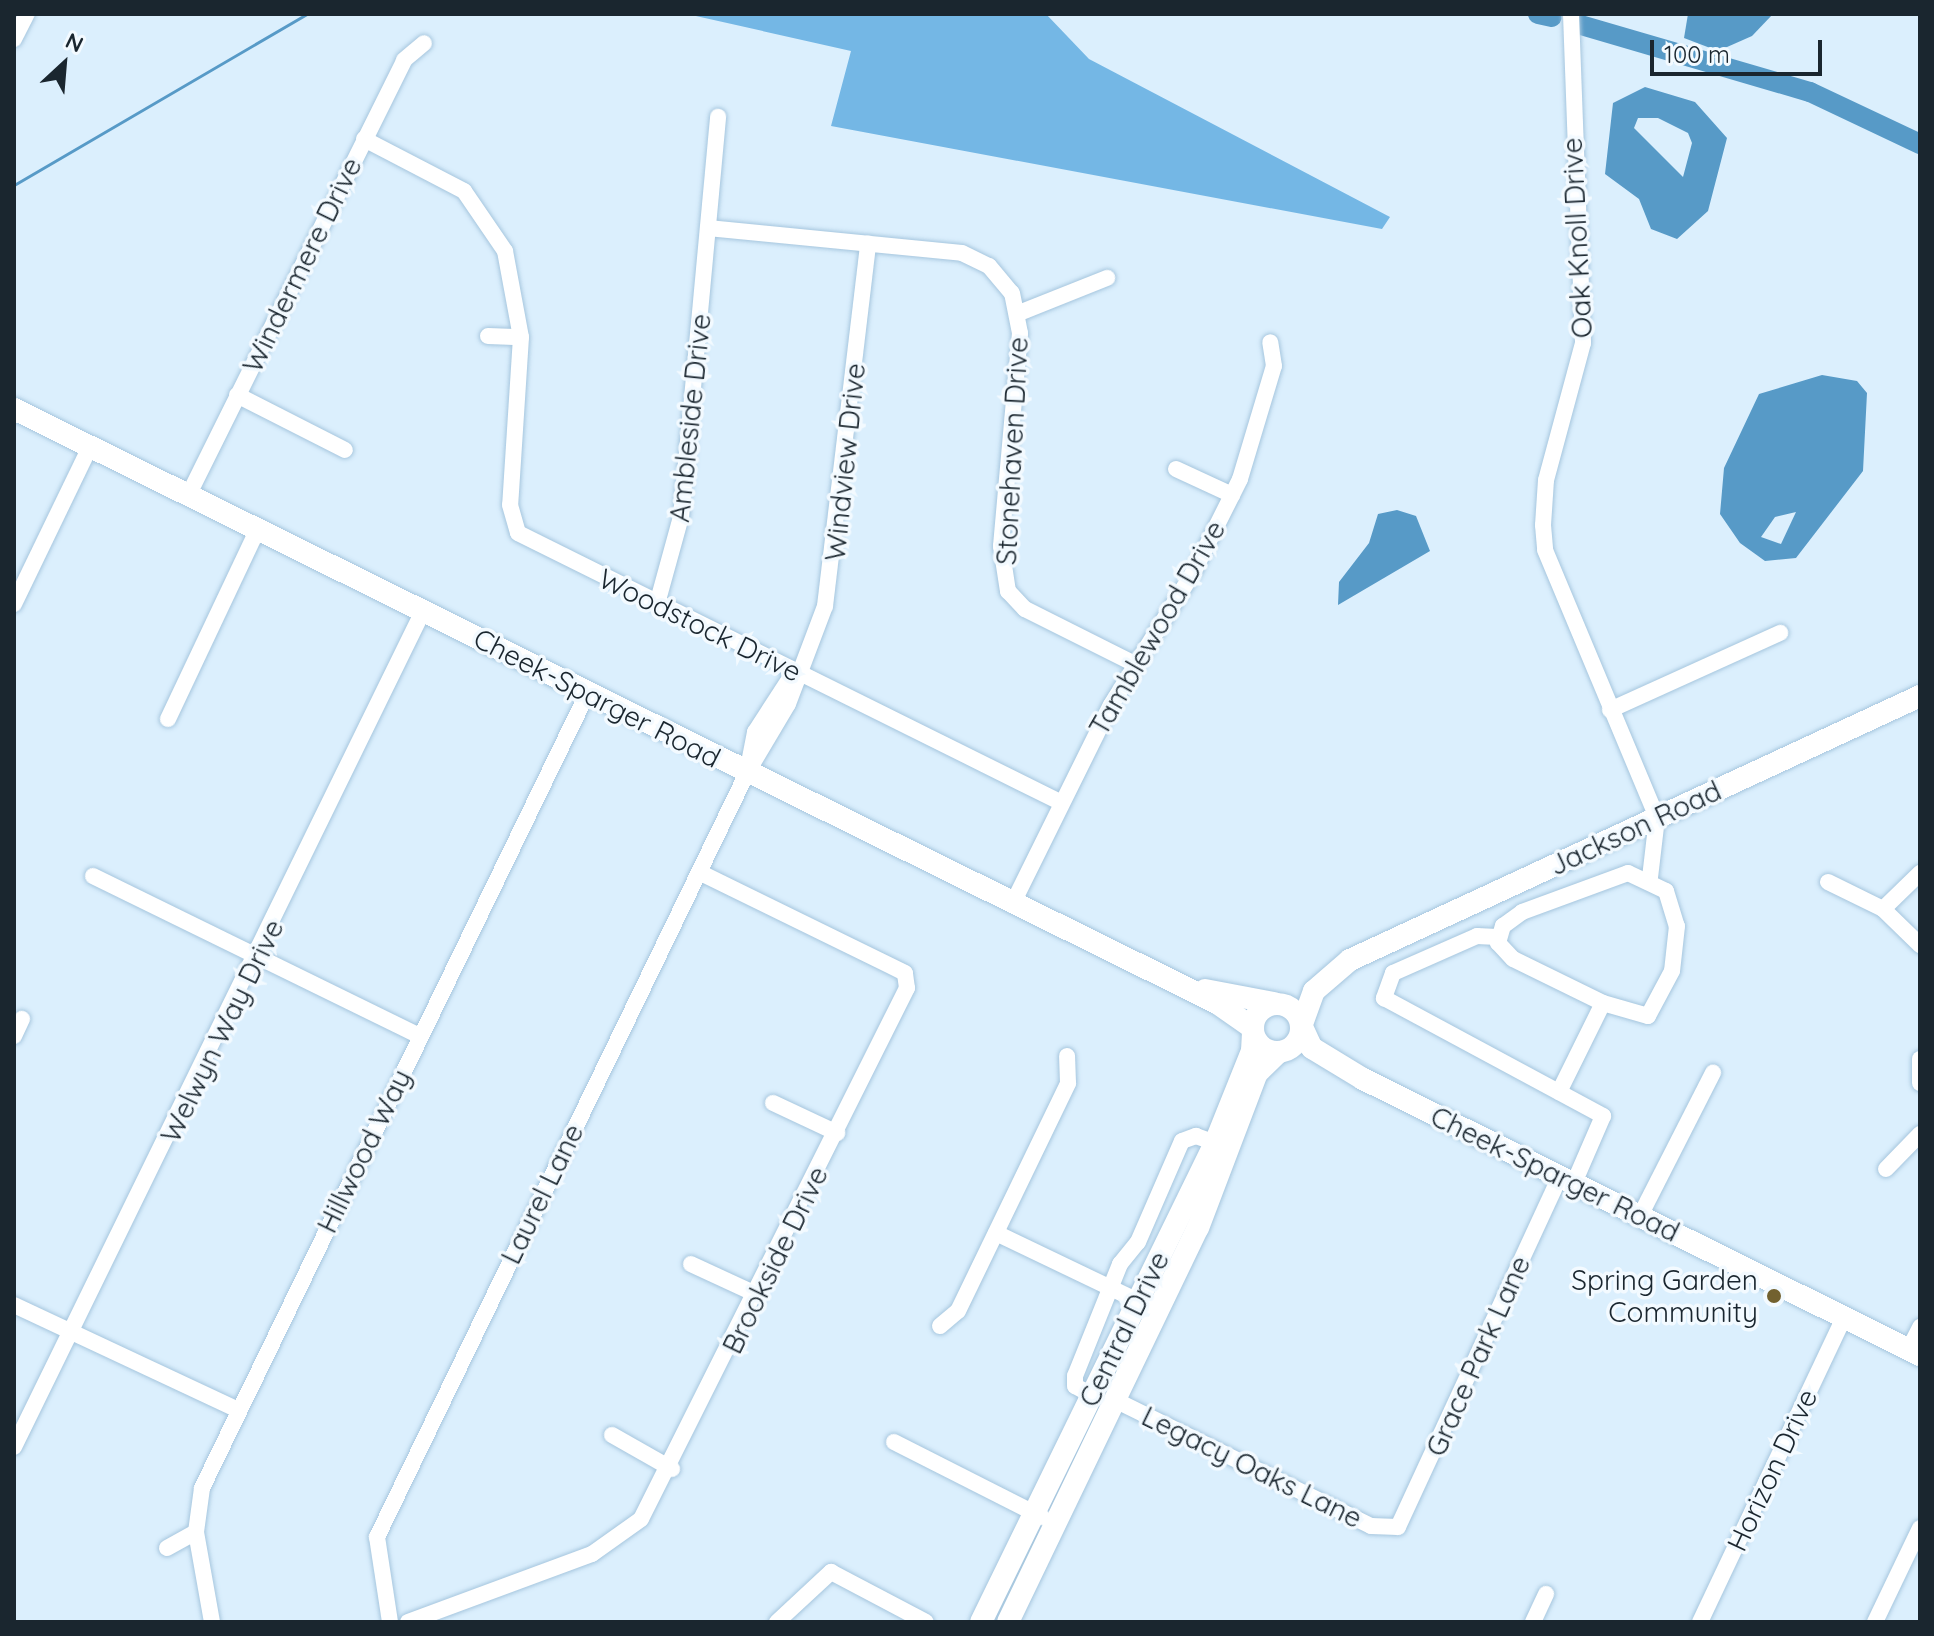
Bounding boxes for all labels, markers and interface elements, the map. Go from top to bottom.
north arrow [24,24,104,104]
scale bar [1654,24,1826,74]
text: N [61,26,88,59]
text: 100 m [1664,39,1730,69]
street label: Oak Knoll Drive [1555,137,1599,339]
street label: Windermere Drive [235,152,369,378]
street label: Ambleside Drive [662,312,718,524]
street label: Stonehaven Drive [989,336,1035,566]
street label: Windview Drive [818,361,872,563]
street label: Tamblewood Drive [1082,515,1232,741]
street label: Woodstock Drive [593,561,807,689]
street label: Cheek-Sparger Road [468,621,726,775]
street label: Jackson Road [1544,774,1726,882]
street label: Welwyn Way Drive [153,914,291,1148]
street label: Hillwood Way [310,1064,418,1238]
street label: Cheek-Sparger Road [1425,1099,1685,1249]
street label: Laurel Lane [494,1119,590,1269]
street label: Brookside Drive [715,1161,835,1359]
street label: Central Drive [1072,1246,1176,1412]
street label: Grace Park Lane [1419,1251,1537,1461]
place label: Spring Garden Community [1571,1263,1758,1329]
marker: Spring Garden Community [1765,1287,1783,1305]
street label: Horizon Drive [1720,1384,1824,1556]
street label: Legacy Oaks Lane [1136,1399,1368,1535]

